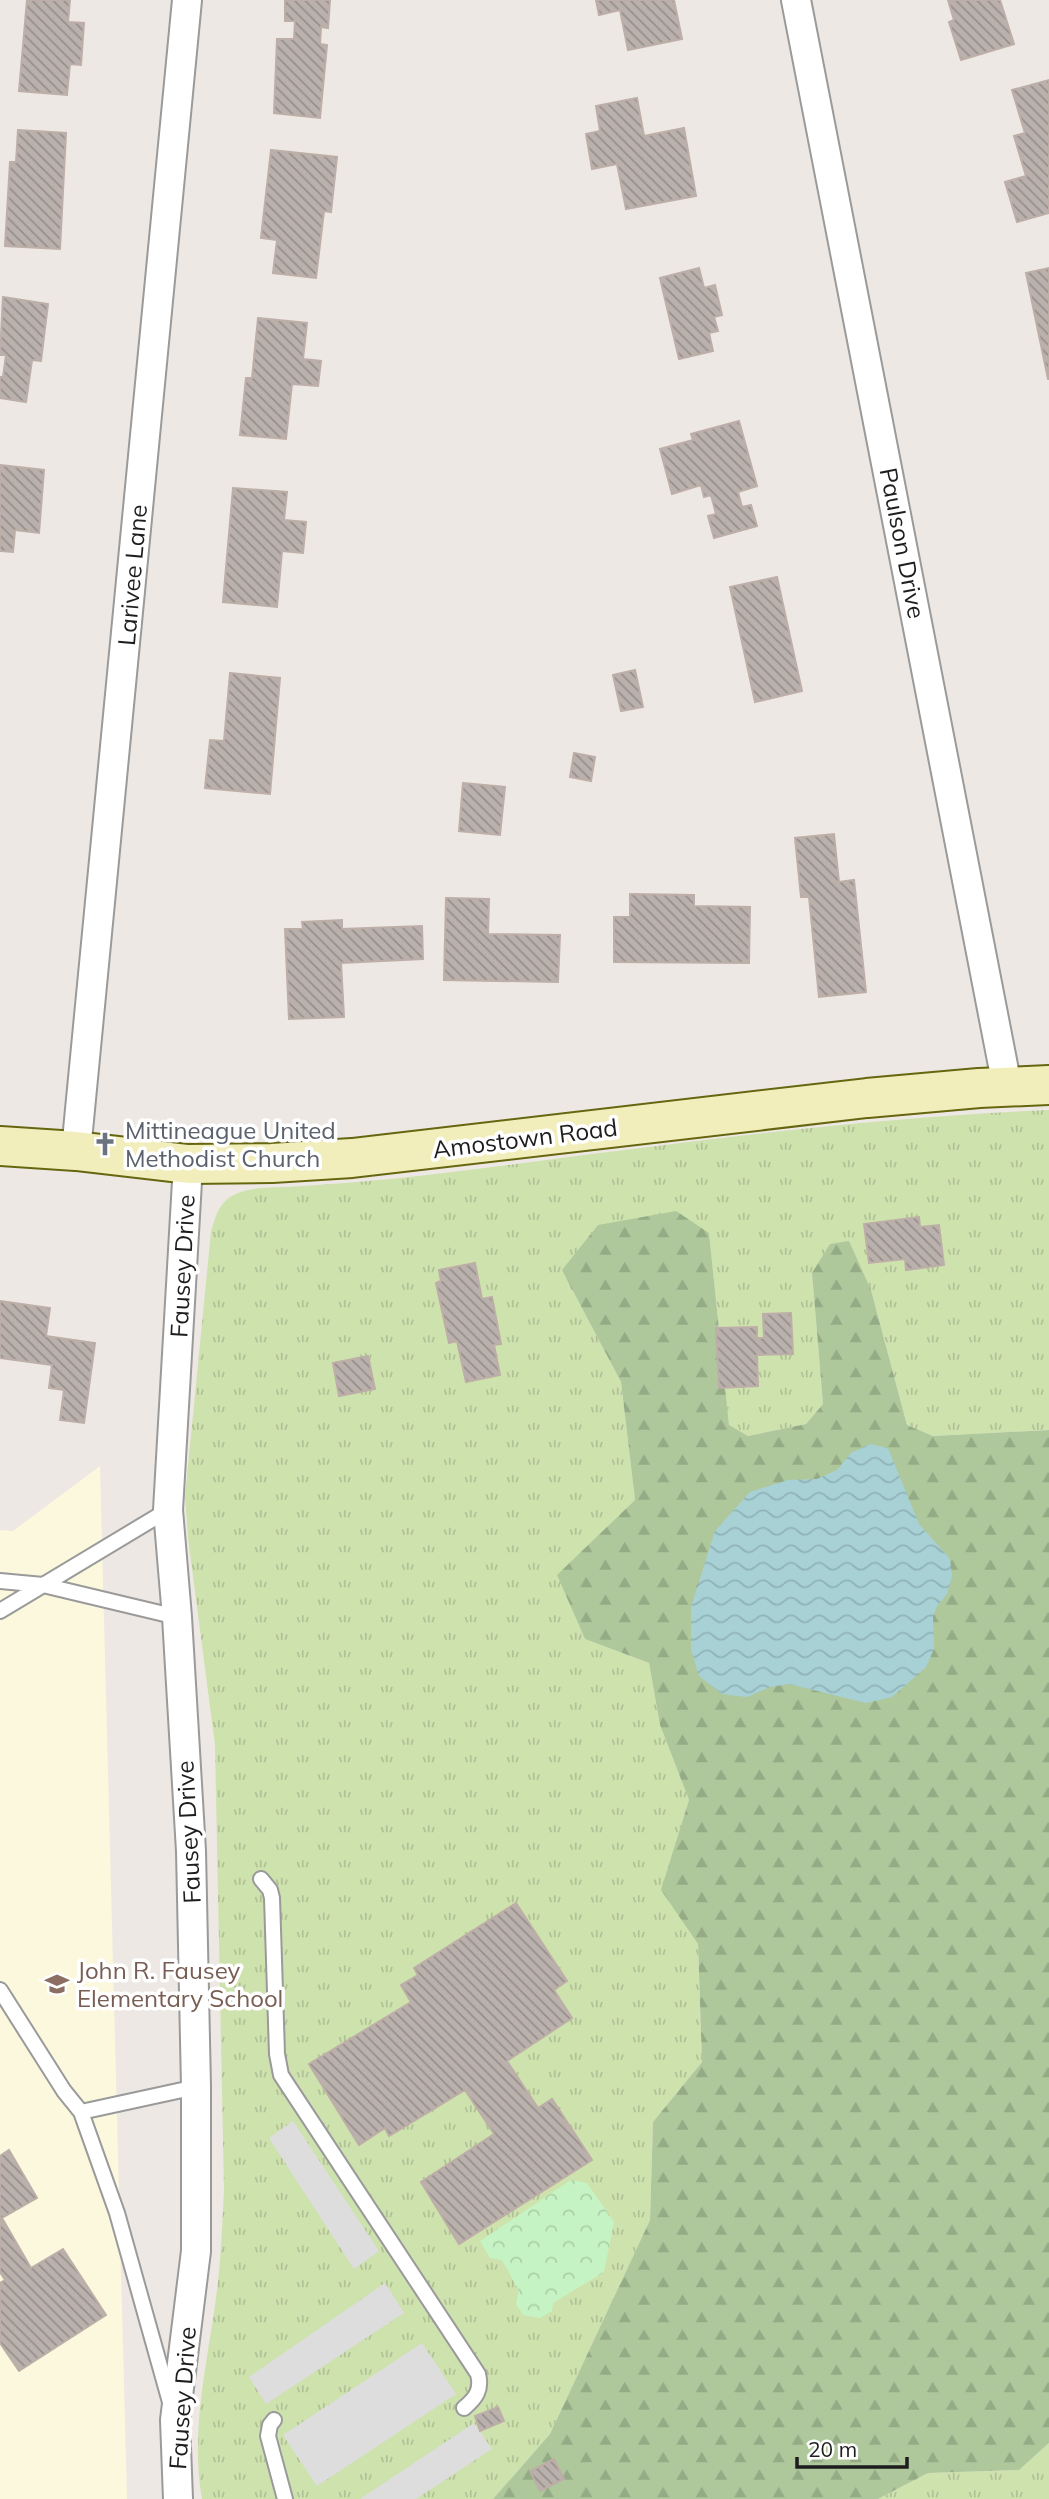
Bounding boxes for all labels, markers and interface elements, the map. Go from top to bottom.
street label: Paulson Drive [874,465,932,621]
street label: Larivee Lane [111,503,153,647]
street label: Amostown Road [431,1112,619,1164]
place label: Mittineague United Methodist Church [125,1115,336,1173]
church icon: Mittineague United Methodist Church [91,1130,119,1158]
street label: Fausey Drive [163,1194,201,1338]
street label: Fausey Drive [169,1760,207,1904]
place label: John R. Fausey Elementary School [77,1955,283,2013]
school or university icon: John R. Fausey Elementary School [43,1970,71,1998]
street label: Fausey Drive [162,2326,202,2470]
scale bar [797,2426,907,2470]
text: 20 m [808,2436,857,2462]

